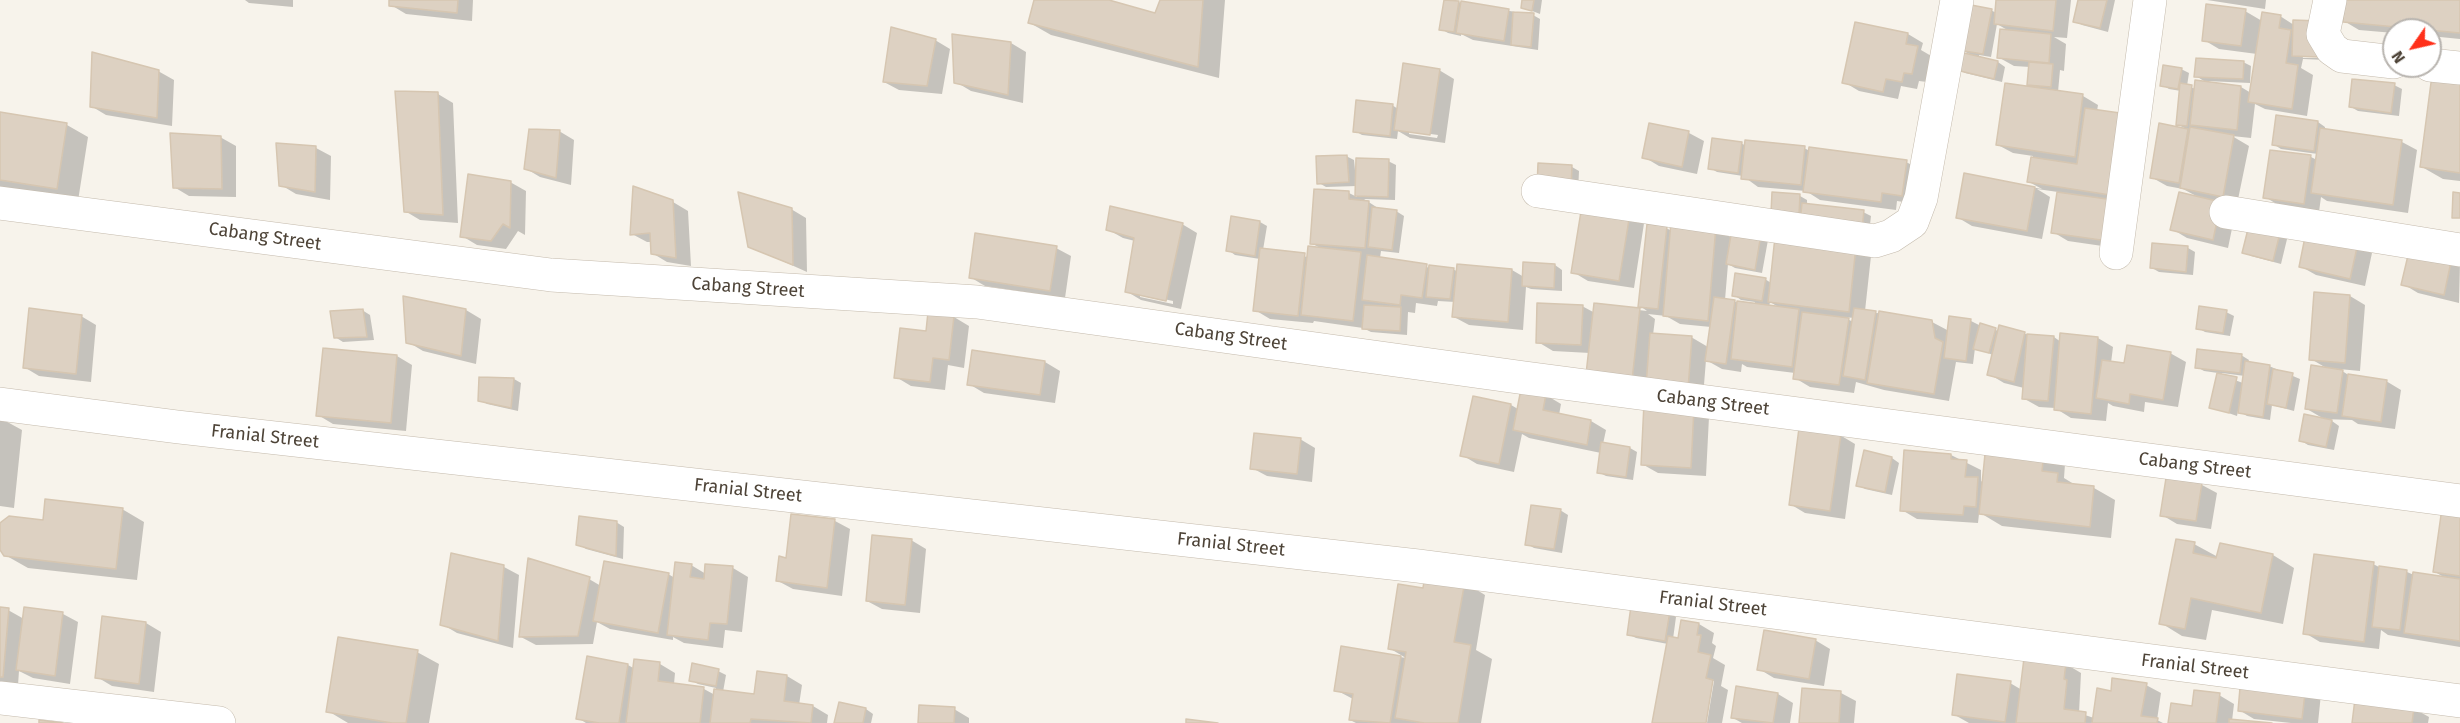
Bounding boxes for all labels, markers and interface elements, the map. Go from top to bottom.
north arrow [2382,18,2442,78]
text: N [2387,48,2409,67]
street label: Cabang Street [207,218,323,256]
street label: Cabang Street [691,273,805,303]
street label: Cabang Street [1173,318,1289,356]
street label: Cabang Street [1655,385,1771,421]
street label: Franial Street [210,421,320,453]
street label: Cabang Street [2137,448,2253,484]
street label: Franial Street [693,475,803,507]
street label: Franial Street [1176,529,1286,561]
street label: Franial Street [1658,587,1768,621]
street label: Franial Street [2140,650,2250,684]

